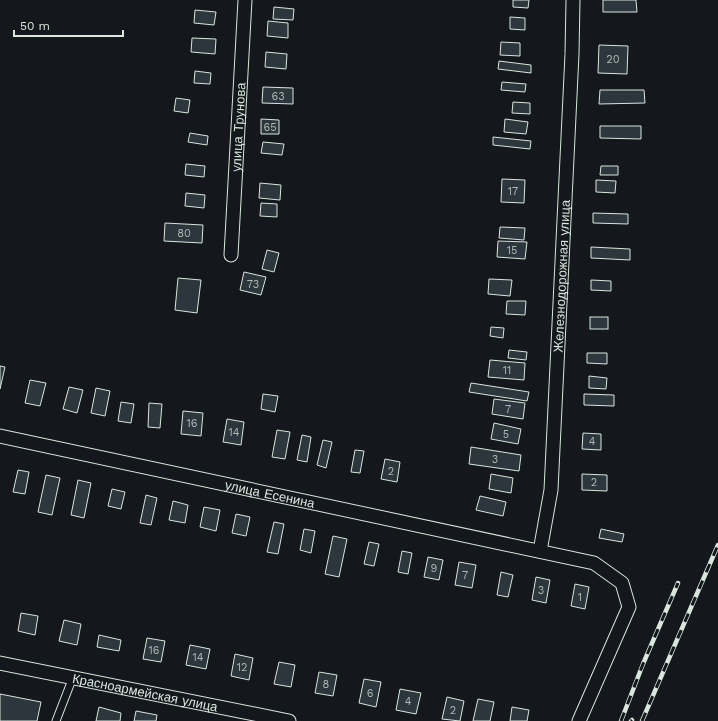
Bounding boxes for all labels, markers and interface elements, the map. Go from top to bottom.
scale bar [14,12,123,38]
text: 50 m [20,19,50,33]
house number: 20 [606,53,620,66]
street label: улица Трунова [229,81,248,172]
house number: 63 [271,90,285,103]
house number: 65 [263,121,277,134]
house number: 17 [508,185,518,198]
street label: Железнодорожная улица [551,199,573,353]
house number: 80 [177,227,191,240]
house number: 15 [507,244,517,257]
house number: 73 [247,278,259,291]
house number: 11 [503,364,511,377]
house number: 7 [505,403,511,416]
house number: 16 [187,417,198,430]
house number: 14 [228,426,240,439]
house number: 5 [503,428,509,441]
house number: 4 [589,435,596,448]
house number: 3 [492,453,498,466]
house number: 2 [388,465,394,478]
house number: 2 [591,476,597,489]
street label: улица Есенина [224,477,317,511]
house number: 9 [431,562,438,575]
house number: 7 [462,569,468,582]
house number: 3 [538,584,544,597]
house number: 1 [578,591,582,604]
house number: 16 [149,644,160,657]
house number: 14 [192,651,204,664]
house number: 12 [237,661,247,674]
street label: Красноармейская улица [71,671,220,715]
house number: 8 [323,678,330,691]
house number: 6 [367,687,374,700]
house number: 4 [405,695,412,708]
house number: 2 [450,704,456,717]

